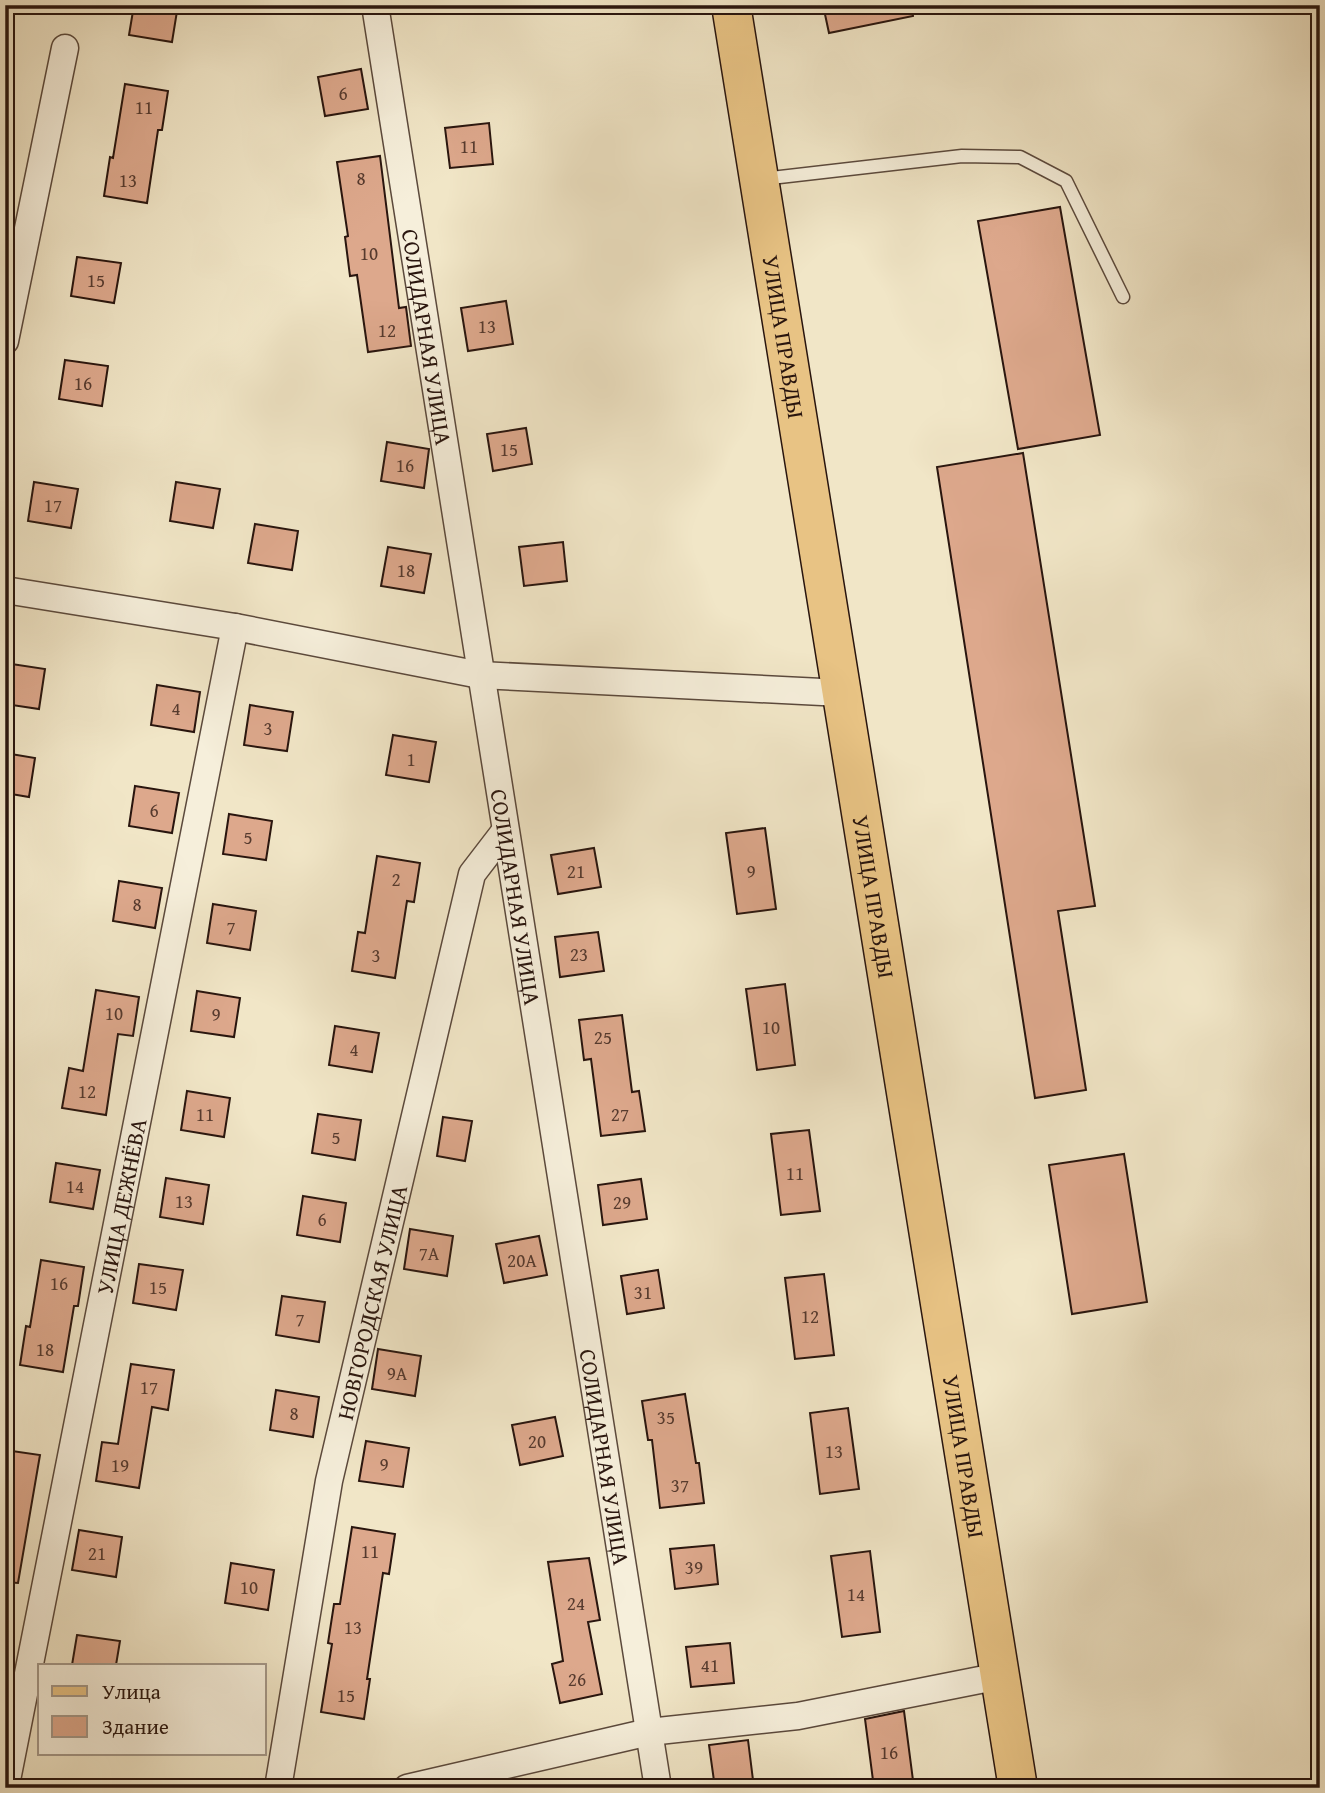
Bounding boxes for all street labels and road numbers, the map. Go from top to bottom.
street label: СОЛИДАРНАЯ УЛИЦА [394,226,461,447]
street label: УЛИЦА ПРАВДЫ [755,253,814,421]
street label: СОЛИДАРНАЯ УЛИЦА [483,786,550,1007]
street label: УЛИЦА ПРАВДЫ [845,813,904,981]
street label: УЛИЦА ДЕЖНЁВА [87,1115,154,1297]
street label: НОВГОРОДСКАЯ УЛИЦА [328,1181,415,1423]
street label: СОЛИДАРНАЯ УЛИЦА [572,1346,639,1567]
street label: УЛИЦА ПРАВДЫ [935,1372,994,1540]

